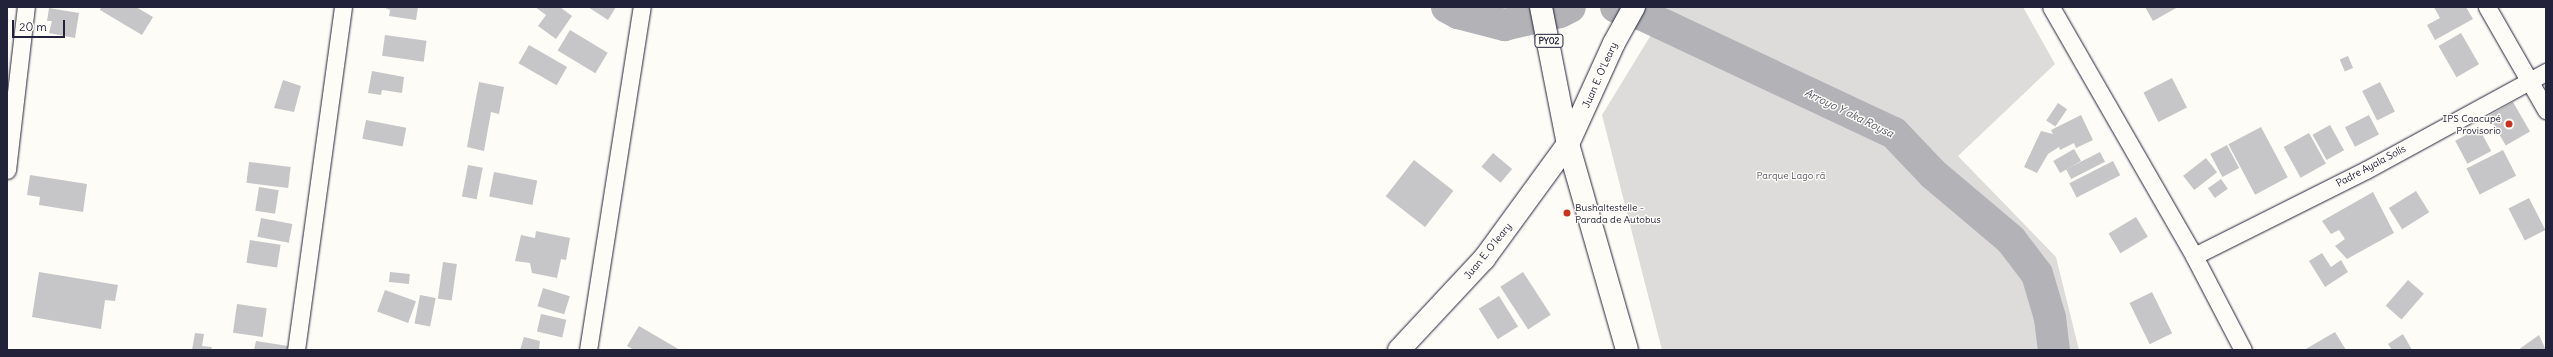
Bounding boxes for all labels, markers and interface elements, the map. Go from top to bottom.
scale bar [14,12,67,38]
text: 20 m [19,19,47,34]
road number: PY02 [1534,34,1564,48]
street label: Juan E. O'Leary [1580,40,1620,110]
water label: Arroyo Y aka Roysa [1802,86,1896,140]
place label: IPS Caacupé Provisorio [2443,112,2501,136]
marker: IPS Caacupé Provisorio [2504,119,2514,129]
street label: Padre Ayala Solís [2334,143,2408,189]
park label: Parque Lago rã [1757,170,1825,182]
place label: Bushaltestelle - Parada de Autobus [1575,201,1661,224]
marker: Bushaltestelle - Parada de Autobus [1562,208,1572,218]
street label: Juan E. O´leary [1462,221,1514,281]

